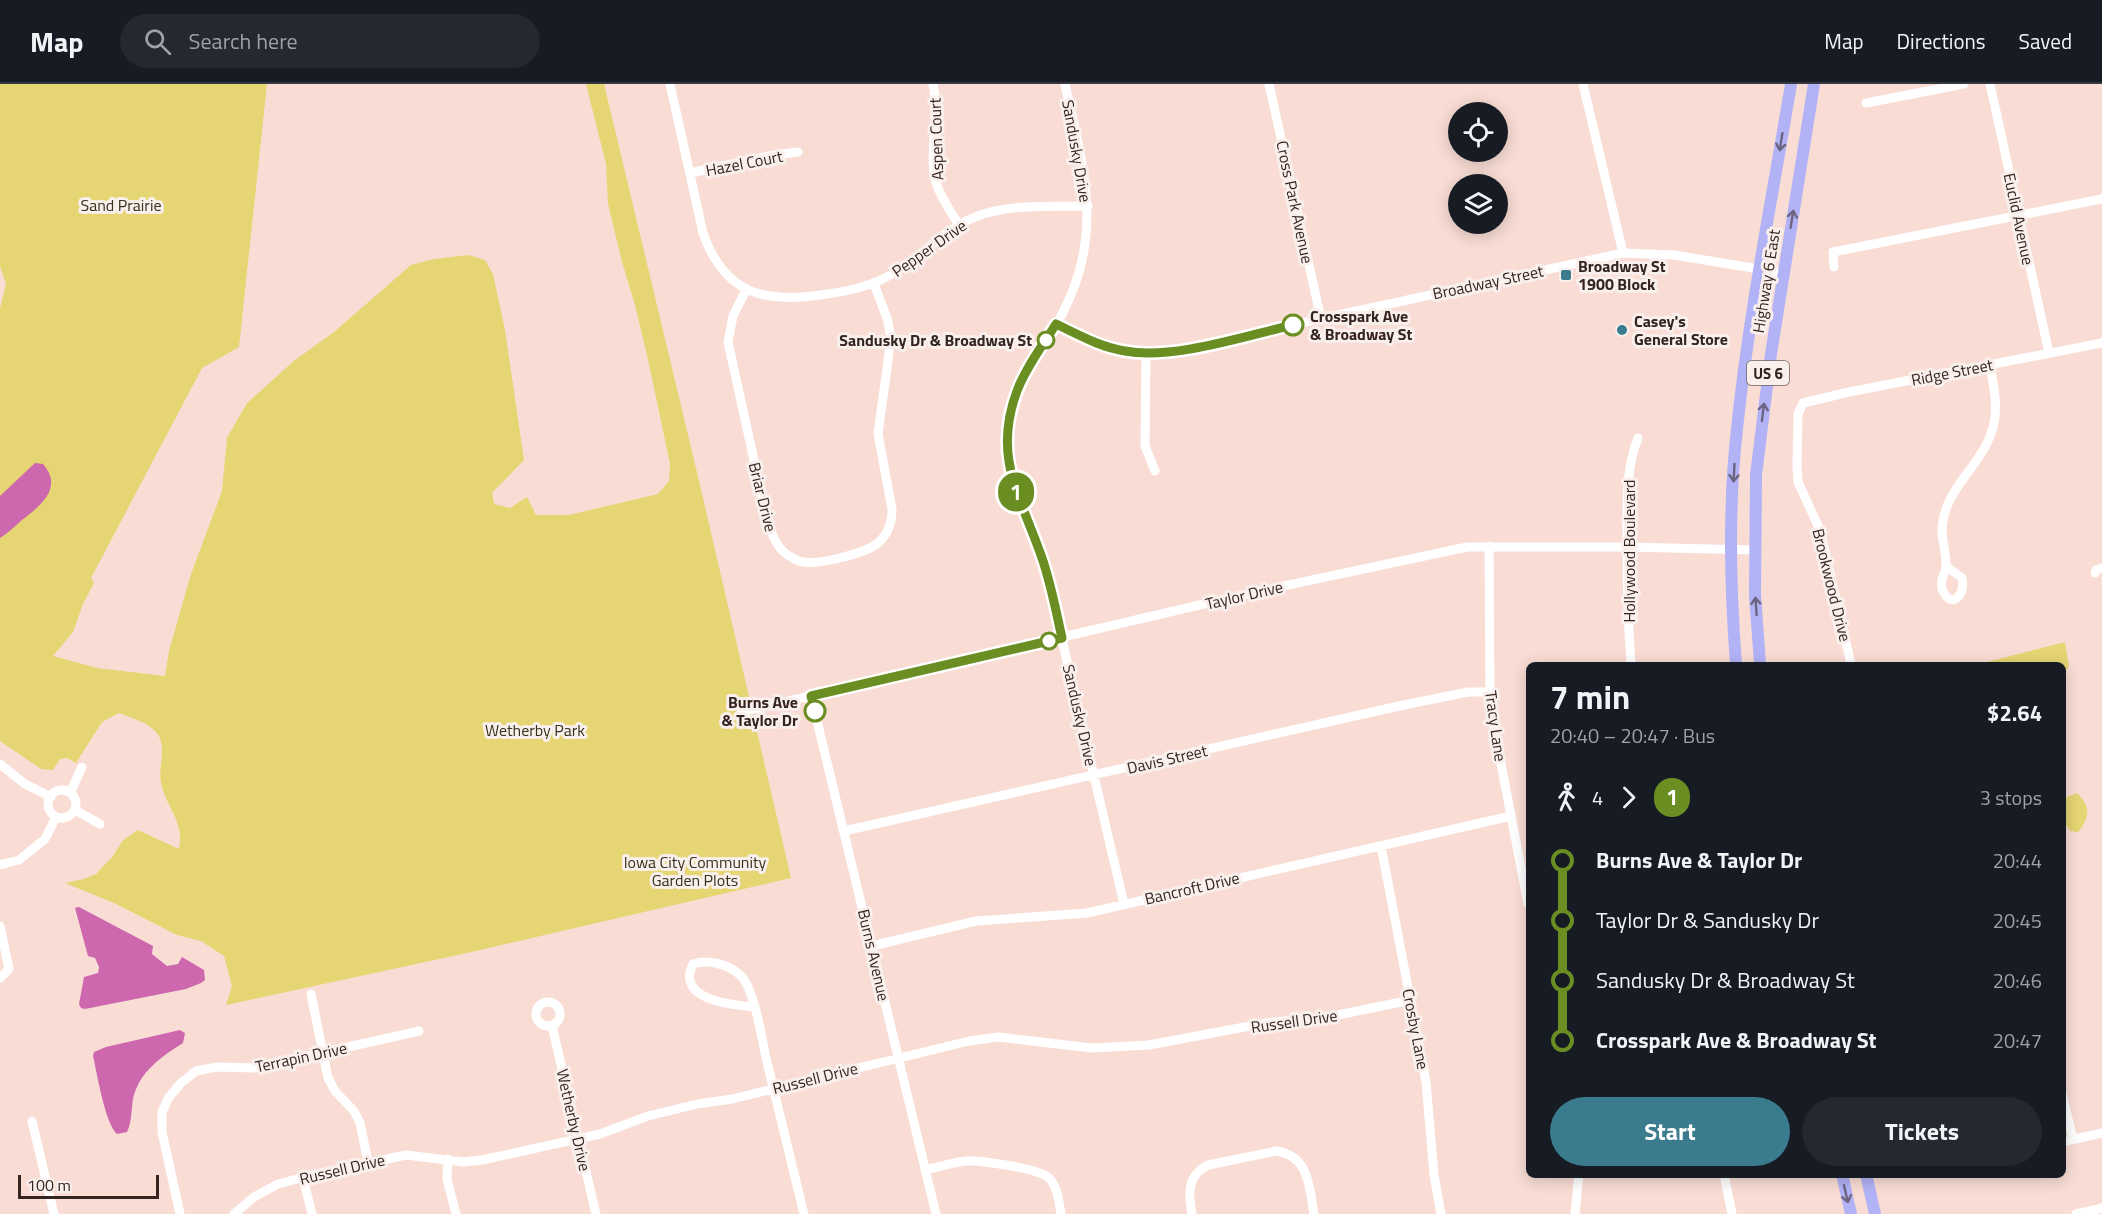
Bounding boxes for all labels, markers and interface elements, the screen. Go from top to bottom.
search box [120,14,540,68]
text: Map [30,20,84,63]
text: Search here [189,24,298,58]
icon: search [141,25,174,58]
text: Map [1824,25,1864,57]
text: Directions [1897,25,1986,57]
text: Saved [2019,25,2072,57]
street label: Aspen Court [923,97,949,181]
street label: Sandusky Drive [1056,98,1098,204]
map controls [1448,102,1508,234]
button: locate [1448,102,1508,162]
one-way arrow [1776,131,1787,151]
street label: Cross Park Avenue [1270,138,1320,266]
street label: Hazel Court [703,144,785,182]
street label: Euclid Avenue [1998,171,2040,267]
button: layers [1448,174,1508,234]
park label: Sand Prairie [81,193,161,217]
one-way arrow [1787,209,1798,229]
street label: Pepper Drive [887,213,971,283]
street label: Highway 6 East [1746,227,1786,335]
place label: Broadway St 1900 Block [1578,254,1666,296]
street label: Broadway Street [1430,258,1546,305]
marker: Broadway St 1900 Block [1559,268,1573,282]
place label: Crosspark Ave & Broadway St [1310,304,1412,346]
place label: Casey's General Store [1634,309,1728,351]
marker: Crosspark Ave & Broadway St [1282,314,1304,336]
marker: Casey's General Store [1615,323,1629,337]
place label: Sandusky Dr & Broadway St [839,328,1032,352]
marker: Sandusky Dr & Broadway St [1037,331,1055,349]
street label: Ridge Street [1909,352,1995,392]
road number: US 6 [1747,361,1789,385]
one-way arrow [1757,402,1768,422]
street label: Briar Drive [743,460,783,534]
one-way arrow [1728,462,1739,482]
line badge: 1 [996,472,1036,512]
text: 1 [1010,476,1022,508]
street label: Hollywood Boulevard [1617,479,1641,623]
street label: Brookwood Drive [1806,526,1858,644]
street label: Taylor Drive [1203,574,1285,616]
one-way arrow [1750,597,1761,617]
unlabelled marker [1040,632,1058,650]
street label: Sandusky Drive [1057,662,1103,768]
text: 7 min [1550,672,1630,722]
street label: Tracy Lane [1479,689,1513,763]
place label: Burns Ave & Taylor Dr [721,690,798,732]
text: $2.64 [1987,696,2042,730]
marker: Burns Ave & Taylor Dr [804,700,826,722]
park label: Wetherby Park [485,718,585,742]
text: 20:40 – 20:47 · Bus [1550,720,1715,751]
street label: Davis Street [1125,738,1210,780]
icon: walk [1550,781,1583,814]
icon: forward [1612,781,1645,814]
text: 1 [1666,781,1678,813]
text: 4 [1592,782,1603,813]
text: 3 stops [1980,782,2042,813]
text: Burns Ave & Taylor Dr [1596,843,1802,877]
text: 20:44 [1993,845,2042,876]
park label: Iowa City Community Garden Plots [624,850,767,892]
street label: Bancroft Drive [1142,865,1242,911]
text: Taylor Dr & Sandusky Dr [1596,903,1819,937]
text: 20:45 [1993,905,2042,936]
street label: Burns Avenue [852,907,896,1003]
text: Sandusky Dr & Broadway St [1596,963,1855,997]
text: 20:46 [1993,965,2042,996]
street label: Crosby Lane [1396,987,1436,1071]
street label: Russell Drive [1249,1003,1339,1039]
text: Crosspark Ave & Broadway St [1596,1023,1877,1057]
text: 20:47 [1993,1025,2042,1056]
street label: Terrapin Drive [253,1036,349,1078]
street label: Russell Drive [770,1056,860,1100]
street label: Wetherby Drive [551,1067,597,1173]
button: Start [1550,1097,1790,1166]
button: Tickets [1802,1097,2042,1166]
street label: Russell Drive [297,1148,387,1190]
scale bar [18,1172,159,1200]
text: 100 m [27,1173,71,1197]
one-way arrow [1841,1184,1853,1203]

